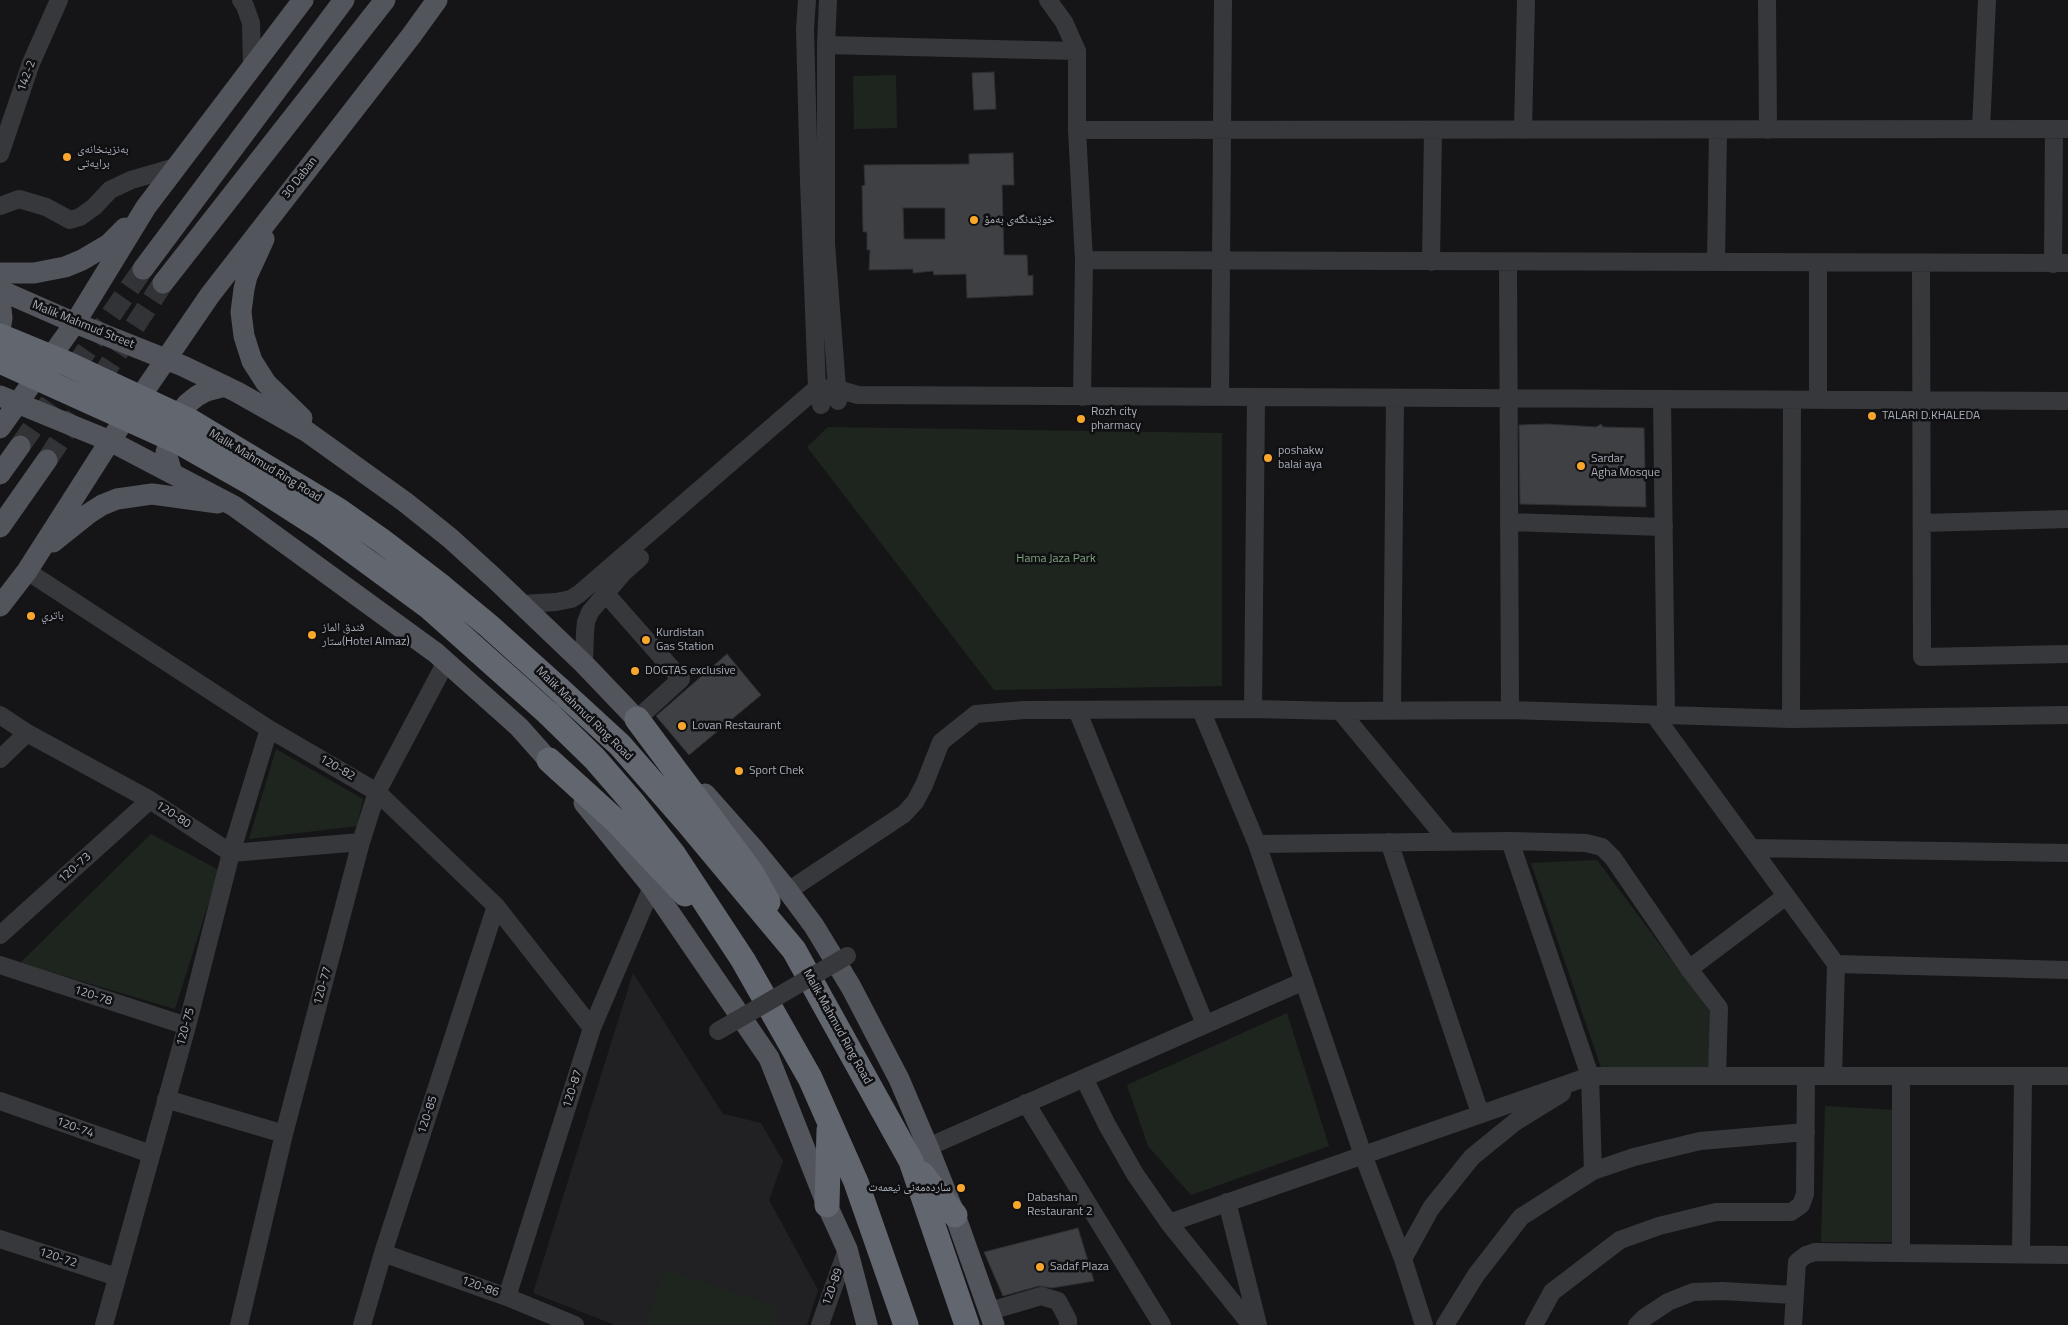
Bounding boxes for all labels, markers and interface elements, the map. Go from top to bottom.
street label: 142-2 [15,58,39,94]
place label: بەنزینخانەی برایەتی [77,143,129,171]
marker: بەنزینخانەی برایەتی [61,151,73,163]
street label: 30 Daban [279,154,321,202]
place label: خوێندنگەی بەمۆ [984,213,1055,227]
marker: خوێندنگەی بەمۆ [968,214,980,226]
street label: Malik Mahmud Street [30,298,136,352]
place label: Rozh city pharmacy [1091,405,1141,433]
place label: TALARI D.KHALEDA [1882,409,1980,423]
marker: TALARI D.KHALEDA [1866,410,1878,422]
marker: Rozh city pharmacy [1075,413,1087,425]
street label: Malik Mahmud Ring Road [206,427,324,505]
place label: poshakw balai aya [1278,444,1324,472]
marker: poshakw balai aya [1262,452,1274,464]
place label: Sardar Agha Mosque [1591,452,1660,480]
marker: Sardar Agha Mosque [1575,460,1587,472]
park label: Hama Jaza Park [1016,552,1096,566]
place label: باتري [41,609,64,623]
marker: باتري [25,610,37,622]
place label: فندق الماز ستار(Hotel Almaz) [322,621,410,649]
place label: Kurdistan Gas Station [656,626,714,654]
marker: فندق الماز ستار(Hotel Almaz) [306,629,318,641]
marker: Kurdistan Gas Station [640,634,652,646]
street label: Malik Mahmud Ring Road [533,664,635,764]
place label: DOGTAS exclusive [645,664,736,678]
marker: DOGTAS exclusive [629,665,641,677]
place label: Lovan Restaurant [692,719,781,733]
marker: Lovan Restaurant [676,720,688,732]
street label: 120-82 [317,752,357,784]
place label: Sport Chek [749,764,804,778]
marker: Sport Chek [733,765,745,777]
street label: 120-80 [153,798,193,832]
street label: 120-73 [56,850,94,886]
street label: 120-77 [311,965,335,1007]
street label: Malik Mahmud Ring Road [799,967,875,1087]
street label: 120-78 [72,983,114,1009]
street label: 120-75 [174,1006,198,1048]
street label: 120-87 [560,1068,586,1110]
street label: 120-85 [415,1094,441,1136]
street label: 120-74 [54,1115,96,1141]
place label: ساردەمەنی نیعمەت [868,1181,951,1195]
marker: ساردەمەنی نیعمەت [955,1182,967,1194]
place label: Dabashan Restaurant 2 [1027,1191,1093,1219]
marker: Dabashan Restaurant 2 [1011,1199,1023,1211]
street label: 120-72 [37,1245,79,1271]
place label: Sadaf Plaza [1050,1260,1109,1274]
marker: Sadaf Plaza [1034,1261,1046,1273]
street label: 120-89 [820,1266,846,1308]
street label: 120-86 [459,1274,501,1300]

